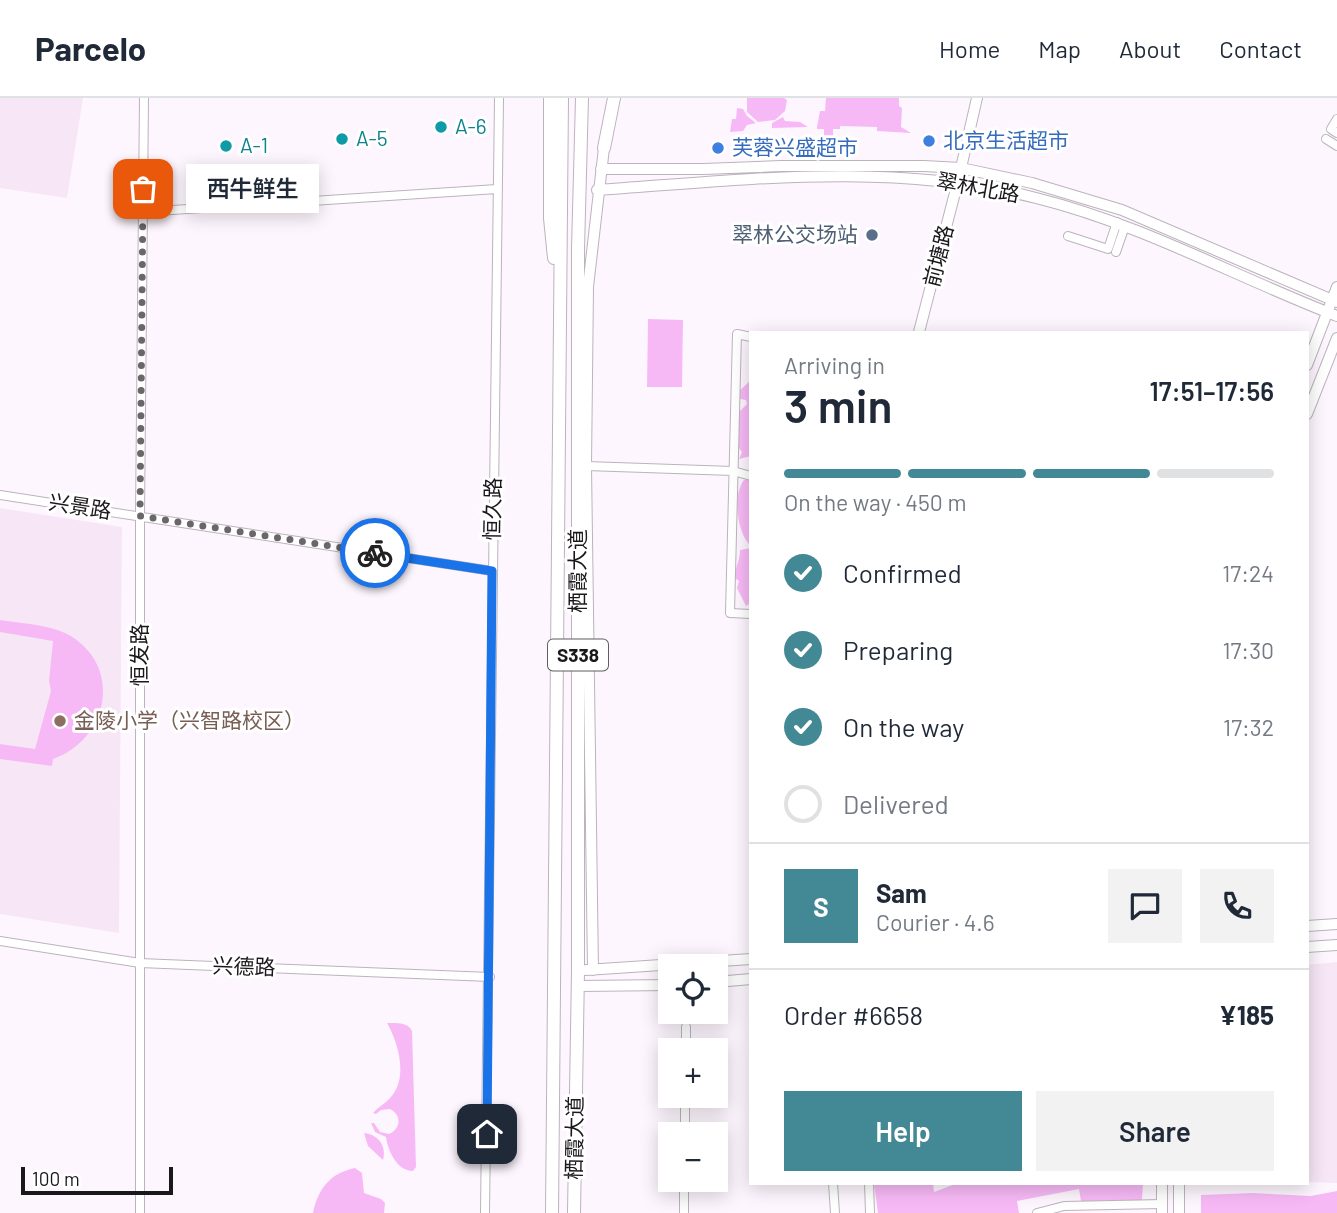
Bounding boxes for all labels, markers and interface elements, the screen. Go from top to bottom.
text: Parcelo [35,28,146,68]
text: Home [939,34,1000,63]
text: Map [1038,34,1081,63]
text: About [1119,34,1181,63]
text: Contact [1219,34,1302,63]
place label: A-6 [455,113,487,138]
marker: A-6 [433,119,449,135]
place label: A-5 [356,125,388,150]
place label: 北京生活超市 [943,127,1069,152]
marker: A-5 [334,131,350,147]
place label: A-1 [240,132,268,157]
marker: 北京生活超市 [921,133,937,149]
place label: 芙蓉兴盛超市 [732,134,858,159]
marker: A-1 [218,138,234,154]
marker: 芙蓉兴盛超市 [710,140,726,156]
pin [113,159,173,219]
callout: 西牛鲜生 [185,164,318,214]
street label: 翠林北路 [935,167,1022,206]
icon: bag [124,170,162,208]
text: 西牛鲜生 [207,174,299,202]
place label: 翠林公交场站 [732,221,858,246]
street label: 前塘路 [918,222,957,289]
marker: 翠林公交场站 [864,227,880,243]
text: Arriving in [784,351,885,379]
text: 17:51–17:56 [1150,375,1274,406]
text: 3 min [784,377,893,432]
street label: 恒久路 [478,477,505,541]
street label: 兴景路 [47,488,113,523]
text: On the way · 450 m [784,488,966,516]
courier [340,518,410,588]
street label: 栖霞大道 [564,529,589,613]
icon: bike [356,534,394,572]
icon: check [784,554,822,592]
text: Confirmed [843,557,962,588]
text: 17:24 [1222,559,1274,587]
street label: 恒发路 [126,624,151,687]
icon: check [784,631,822,669]
text: Preparing [843,634,953,665]
text: 17:30 [1222,636,1274,664]
road number: S338 [548,640,608,670]
place label: 金陵小学（兴智路校区） [74,707,305,732]
icon: check [784,708,822,746]
text: On the way [843,711,964,742]
marker: 金陵小学（兴智路校区） [52,713,68,729]
text: 17:32 [1223,713,1274,741]
text: Delivered [843,788,949,819]
button: chat [1108,869,1182,943]
button: phone [1200,869,1274,943]
text: Sam [876,877,927,908]
text: S [813,891,829,922]
text: Courier · 4.6 [876,908,995,936]
street label: 兴德路 [212,952,276,979]
map controls [658,954,728,1192]
button: locate [658,954,728,1024]
text: Order #6658 [784,999,923,1030]
text: ¥185 [1219,999,1274,1030]
button: + [658,1038,728,1108]
button: Help [784,1091,1022,1171]
button: Share [1036,1091,1274,1171]
street label: 栖霞大道 [560,1096,587,1180]
pin [457,1104,517,1164]
icon: home [468,1115,506,1153]
button: − [658,1122,728,1192]
scale bar [21,1164,173,1196]
text: 100 m [32,1167,80,1190]

